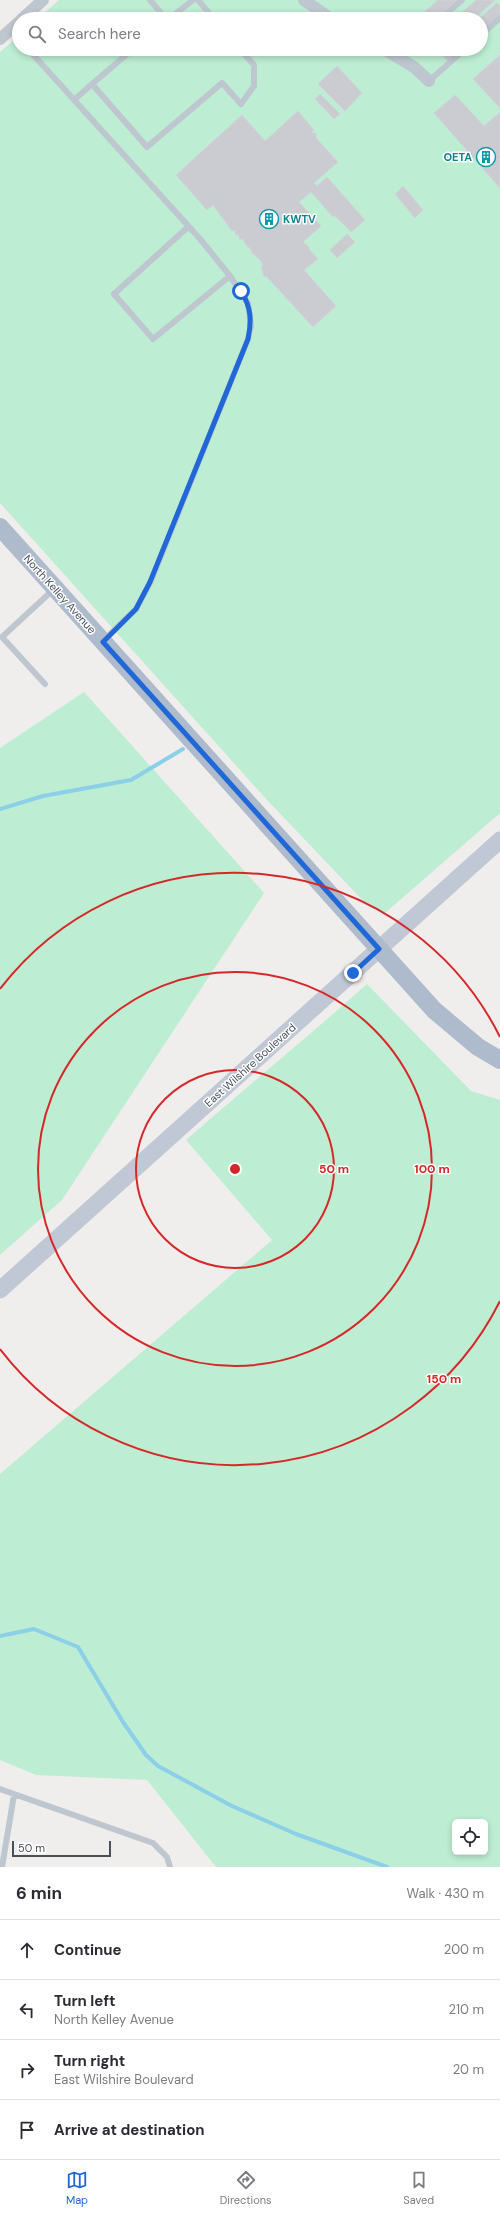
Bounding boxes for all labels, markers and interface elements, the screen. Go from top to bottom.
search box [12,12,488,56]
icon: search [26,23,48,45]
text: Search here [58,24,141,44]
building icon: OETA [475,146,497,168]
place label: OETA [443,150,472,164]
building icon: KWTV [258,208,280,230]
place label: KWTV [283,212,316,226]
route start [232,282,250,300]
street label: North Kelley Avenue [21,552,99,636]
route end [344,964,362,982]
street label: East Wilshire Boulevard [201,1020,299,1110]
text: 50 m [319,1161,349,1177]
text: 100 m [414,1161,450,1177]
centre of rings [228,1162,242,1176]
text: 150 m [427,1371,461,1387]
map controls [452,1819,488,1855]
button: locate [452,1819,488,1855]
scale bar [12,1839,111,1858]
text: 50 m [18,1841,45,1855]
text: 6 min [16,1882,62,1904]
text: Walk · 430 m [407,1885,484,1902]
icon: ahead [16,1939,38,1961]
text: Continue [54,1940,122,1960]
text: 200 m [444,1941,484,1958]
text: Turn left [54,1991,115,2011]
icon: left [16,1999,38,2021]
text: 210 m [449,2001,484,2018]
text: North Kelley Avenue [54,2011,174,2028]
text: Turn right [54,2051,125,2071]
icon: right [16,2059,38,2081]
text: 20 m [453,2061,484,2078]
text: East Wilshire Boulevard [54,2071,194,2088]
icon: arrive [16,2119,38,2141]
text: Arrive at destination [54,2120,205,2140]
tab: Map [66,2169,88,2207]
tab: Directions [220,2169,272,2207]
tab: Saved [403,2169,434,2207]

